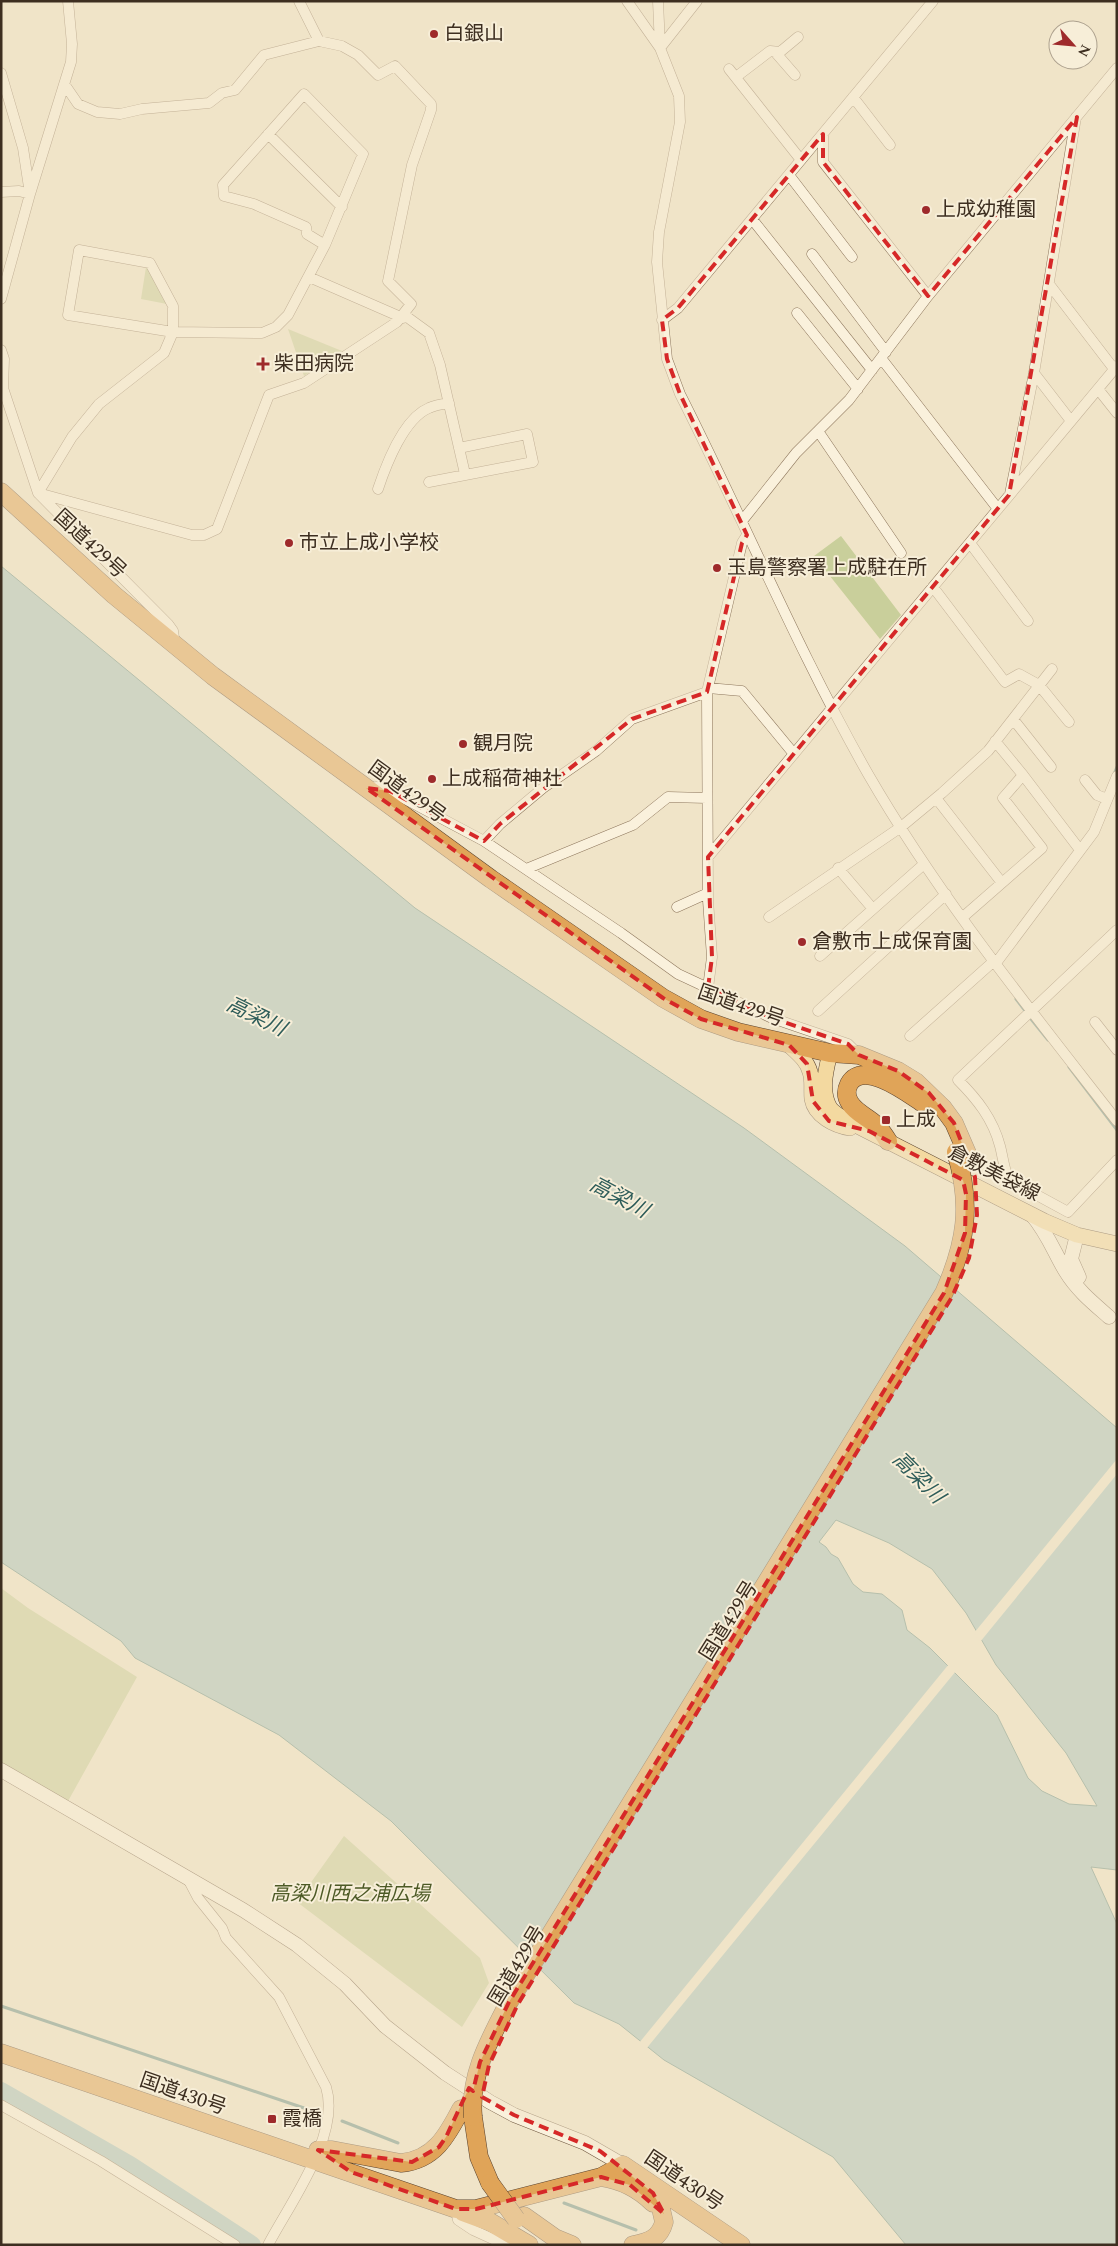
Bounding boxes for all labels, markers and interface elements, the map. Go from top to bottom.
place label: 白銀山 [444,19,504,49]
north arrow [1048,20,1098,70]
marker: 白銀山 [428,28,440,40]
text: N [1072,41,1096,61]
place label: 上成幼稚園 [936,195,1036,225]
marker: 上成幼稚園 [920,204,932,216]
place label: 柴田病院 [274,349,354,379]
marker: 柴田病院 [256,357,270,371]
street label: 国道429号 [47,502,133,586]
place label: 市立上成小学校 [299,528,439,558]
marker: 市立上成小学校 [283,537,295,549]
place label: 玉島警察署上成駐在所 [727,553,927,583]
marker: 玉島警察署上成駐在所 [711,562,723,574]
place label: 観月院 [473,729,533,759]
marker: 観月院 [457,738,469,750]
street label: 国道429号 [362,753,452,831]
place label: 上成稲荷神社 [442,764,562,794]
marker: 上成稲荷神社 [426,773,438,785]
place label: 倉敷市上成保育園 [812,927,972,957]
marker: 倉敷市上成保育園 [796,936,808,948]
street label: 国道429号 [694,977,788,1035]
water label: 高梁川 [221,989,293,1046]
place label: 上成 [896,1105,936,1135]
marker: 上成 [880,1114,892,1126]
street label: 倉敷美袋線 [943,1137,1045,1209]
water label: 高梁川 [584,1169,656,1228]
water label: 高梁川 [884,1444,953,1513]
street label: 国道429号 [692,1575,766,1667]
park label: 高梁川西之浦広場 [270,1879,432,1909]
street label: 国道429号 [481,1920,553,2012]
street label: 国道430号 [136,2065,230,2123]
place label: 霞橋 [282,2104,322,2134]
marker: 霞橋 [266,2113,278,2125]
street label: 国道430号 [638,2143,730,2219]

